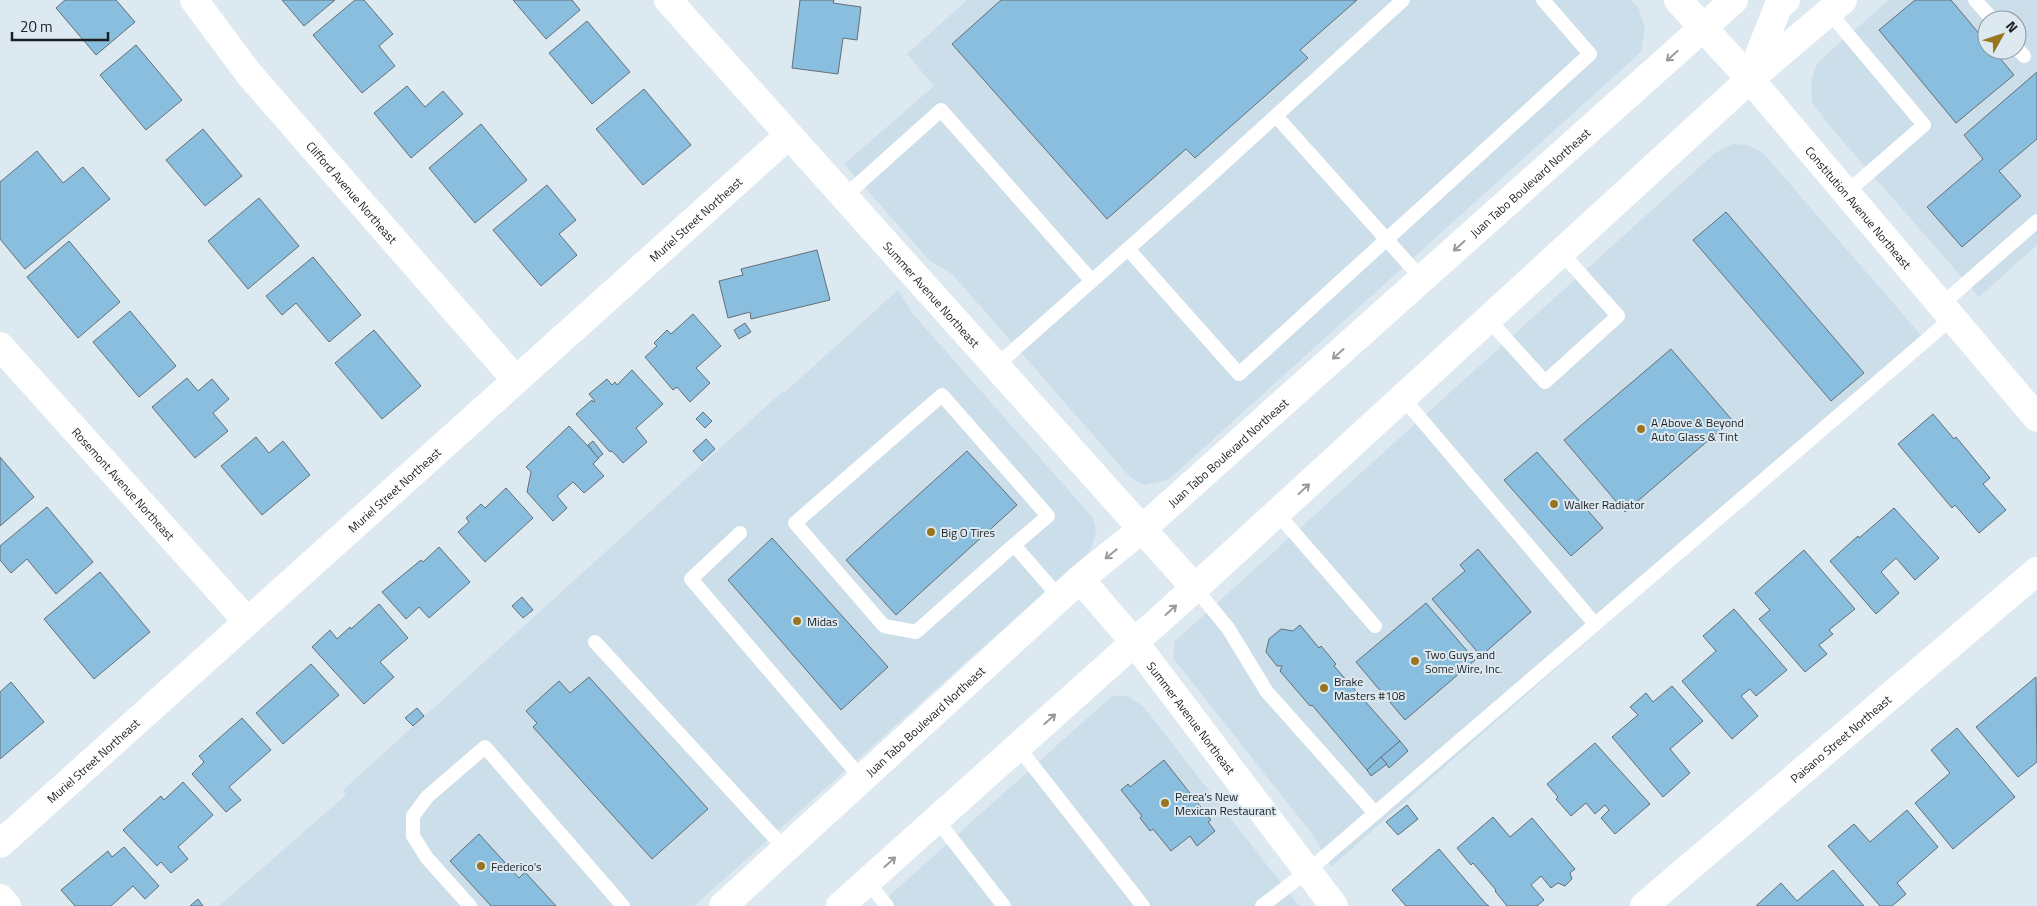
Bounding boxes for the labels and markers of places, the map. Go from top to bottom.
place label: A Above & Beyond Auto Glass & Tint [1651,413,1744,446]
marker: A Above & Beyond Auto Glass & Tint [1635,423,1647,435]
place label: Walker Radiator [1564,495,1645,514]
marker: Walker Radiator [1548,498,1560,510]
place label: Big O Tires [941,523,995,542]
marker: Big O Tires [925,526,937,538]
place label: Midas [807,612,838,631]
marker: Midas [791,615,803,627]
place label: Two Guys and Some Wire, Inc. [1425,645,1502,678]
marker: Two Guys and Some Wire, Inc. [1409,655,1421,667]
place label: Brake Masters #108 [1334,672,1405,705]
marker: Brake Masters #108 [1318,682,1330,694]
place label: Perea's New Mexican Restaurant [1175,787,1277,820]
marker: Perea's New Mexican Restaurant [1159,797,1171,809]
place label: Federico's [491,857,542,876]
marker: Federico's [475,860,487,872]

